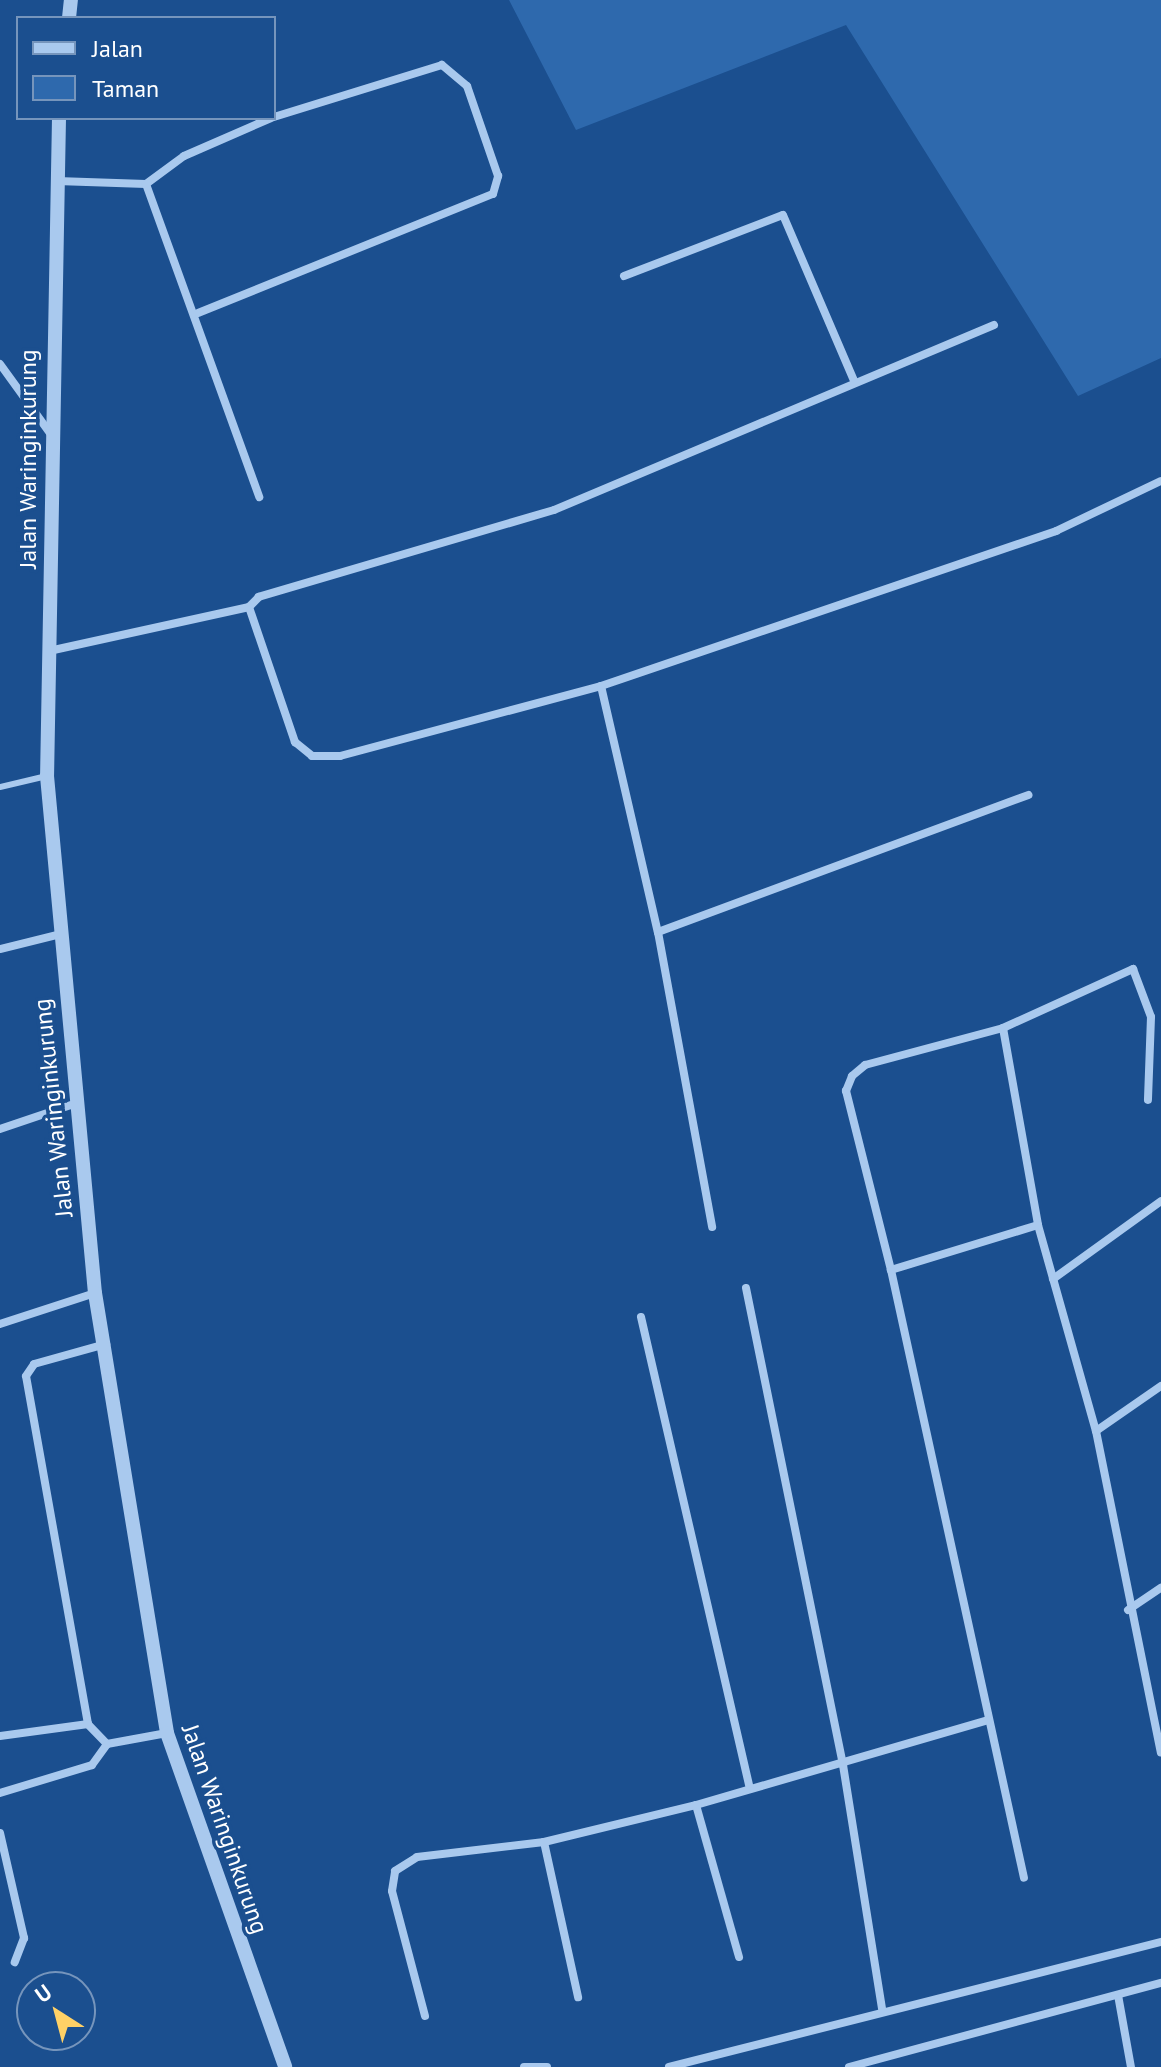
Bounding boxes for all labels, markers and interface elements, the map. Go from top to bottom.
legend [16,16,276,120]
text: Jalan [92,33,143,64]
text: Taman [92,73,159,104]
street label: Jalan Waringinkurung [14,349,42,569]
street label: Jalan Waringinkurung [27,997,79,1219]
street label: Jalan Waringinkurung [176,1720,274,1938]
north arrow [16,1971,96,2051]
text: U [29,1978,57,2009]

